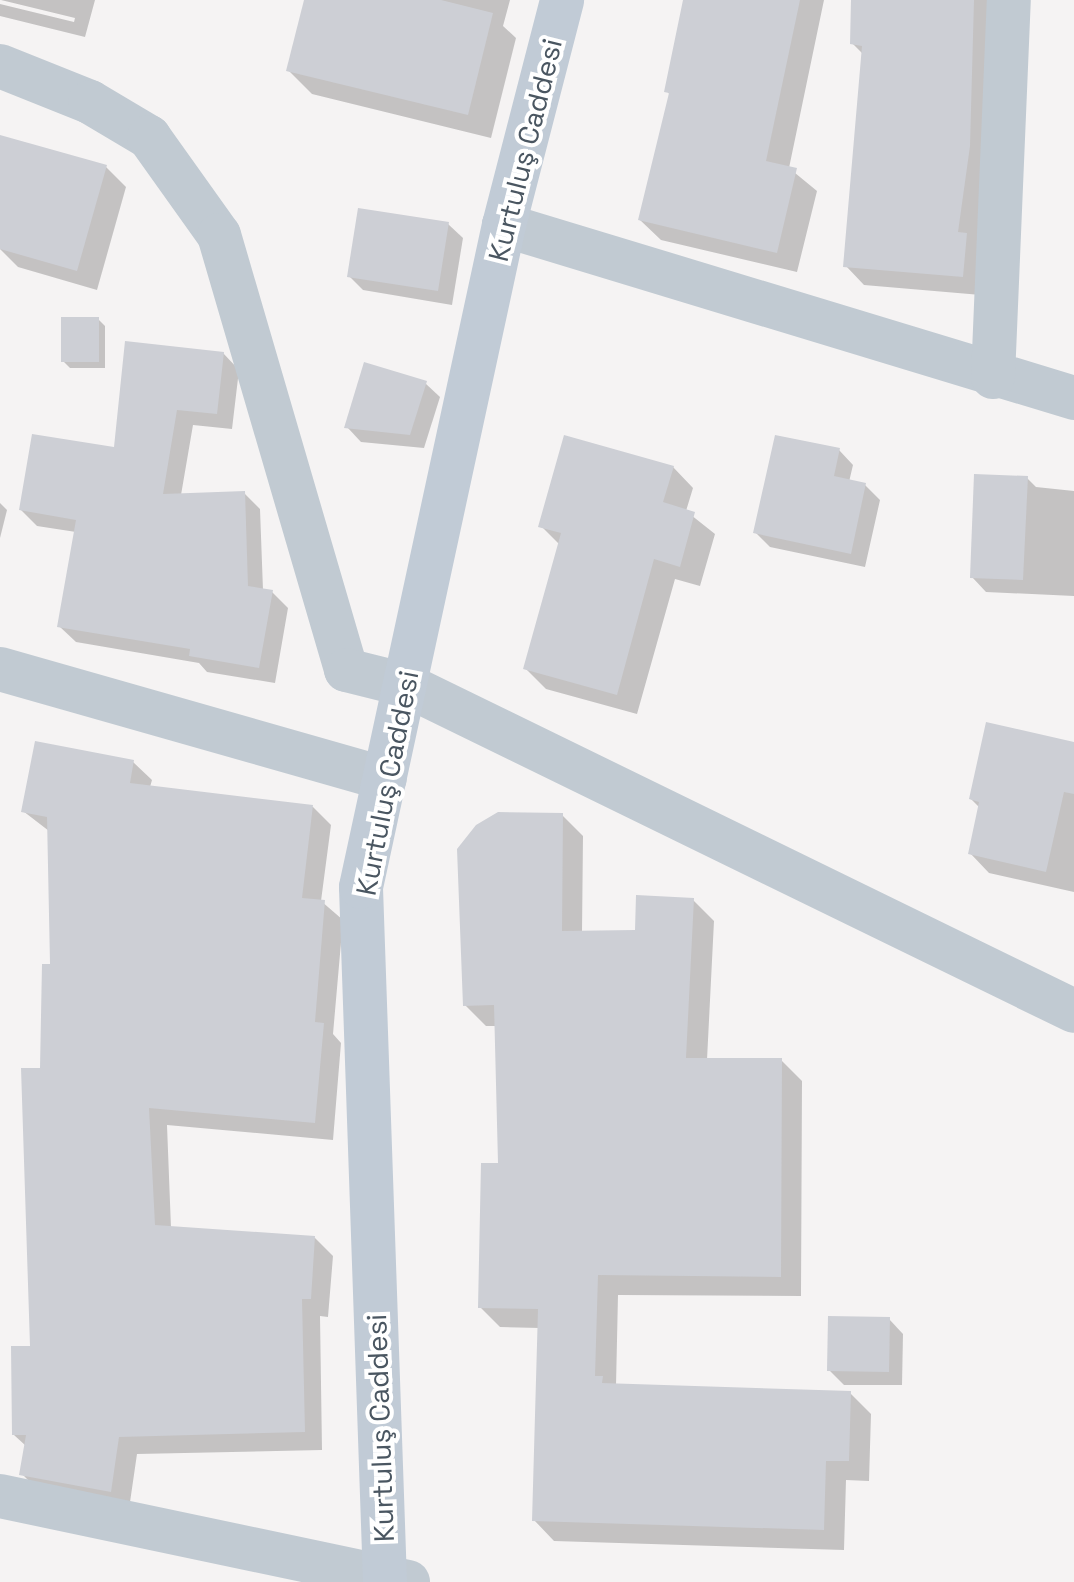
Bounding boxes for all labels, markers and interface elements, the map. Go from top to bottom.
street label: Kurtuluş Caddesi [481,35,569,265]
street label: Kurtuluş Caddesi [349,668,425,898]
street label: Kurtuluş Caddesi [359,1313,401,1543]

